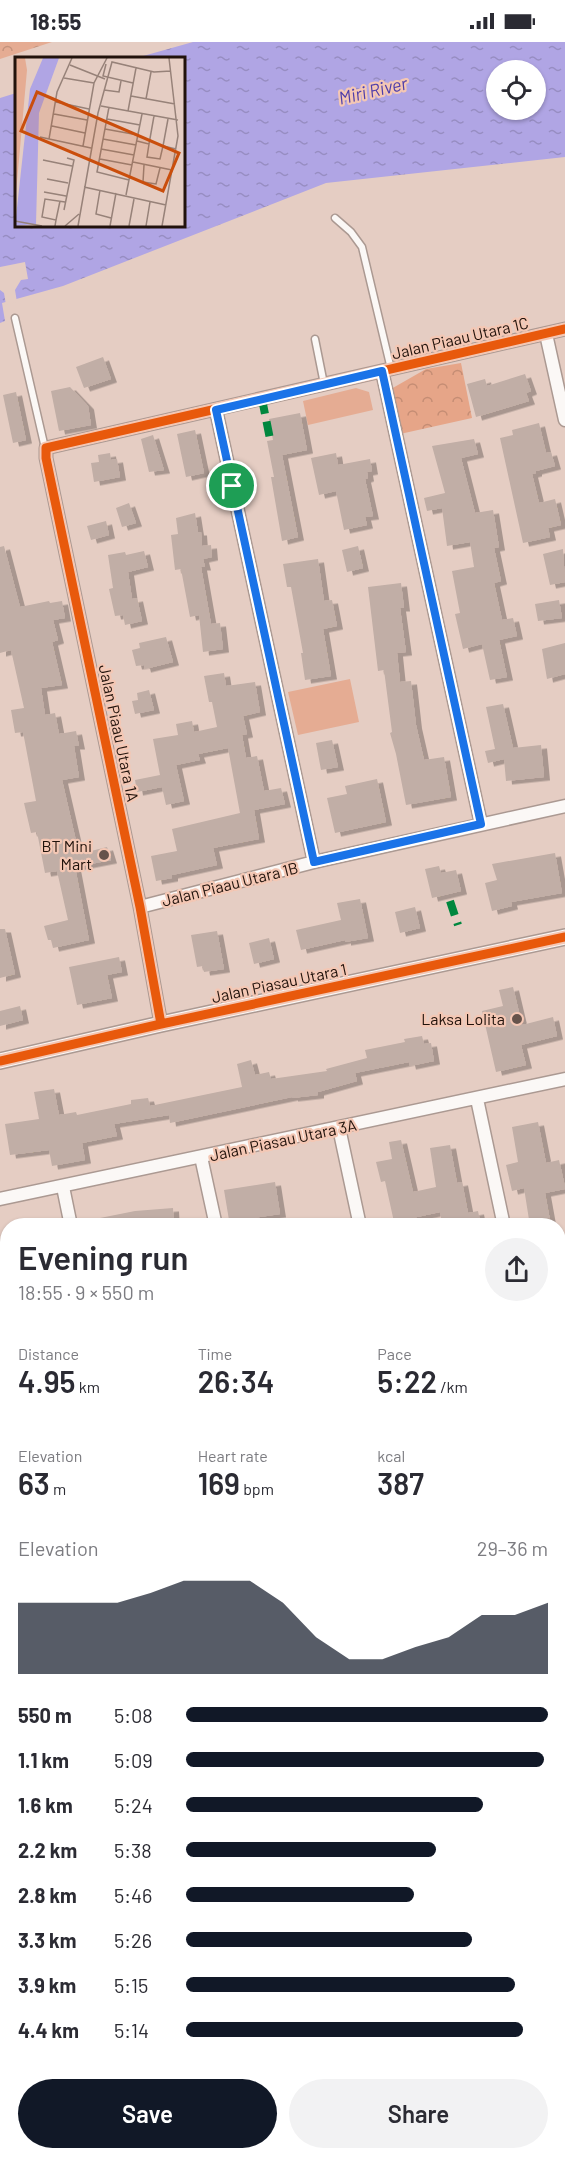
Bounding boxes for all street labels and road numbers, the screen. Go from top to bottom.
street label: Jalan Piaau Utara 1C [390,313,530,362]
street label: Jalan Piaau Utara 1A [96,663,143,803]
street label: Jalan Piaau Utara 1B [160,857,300,910]
street label: Jalan Piasau Utara 1 [210,959,348,1006]
street label: Jalan Piasau Utara 3A [208,1115,358,1164]

